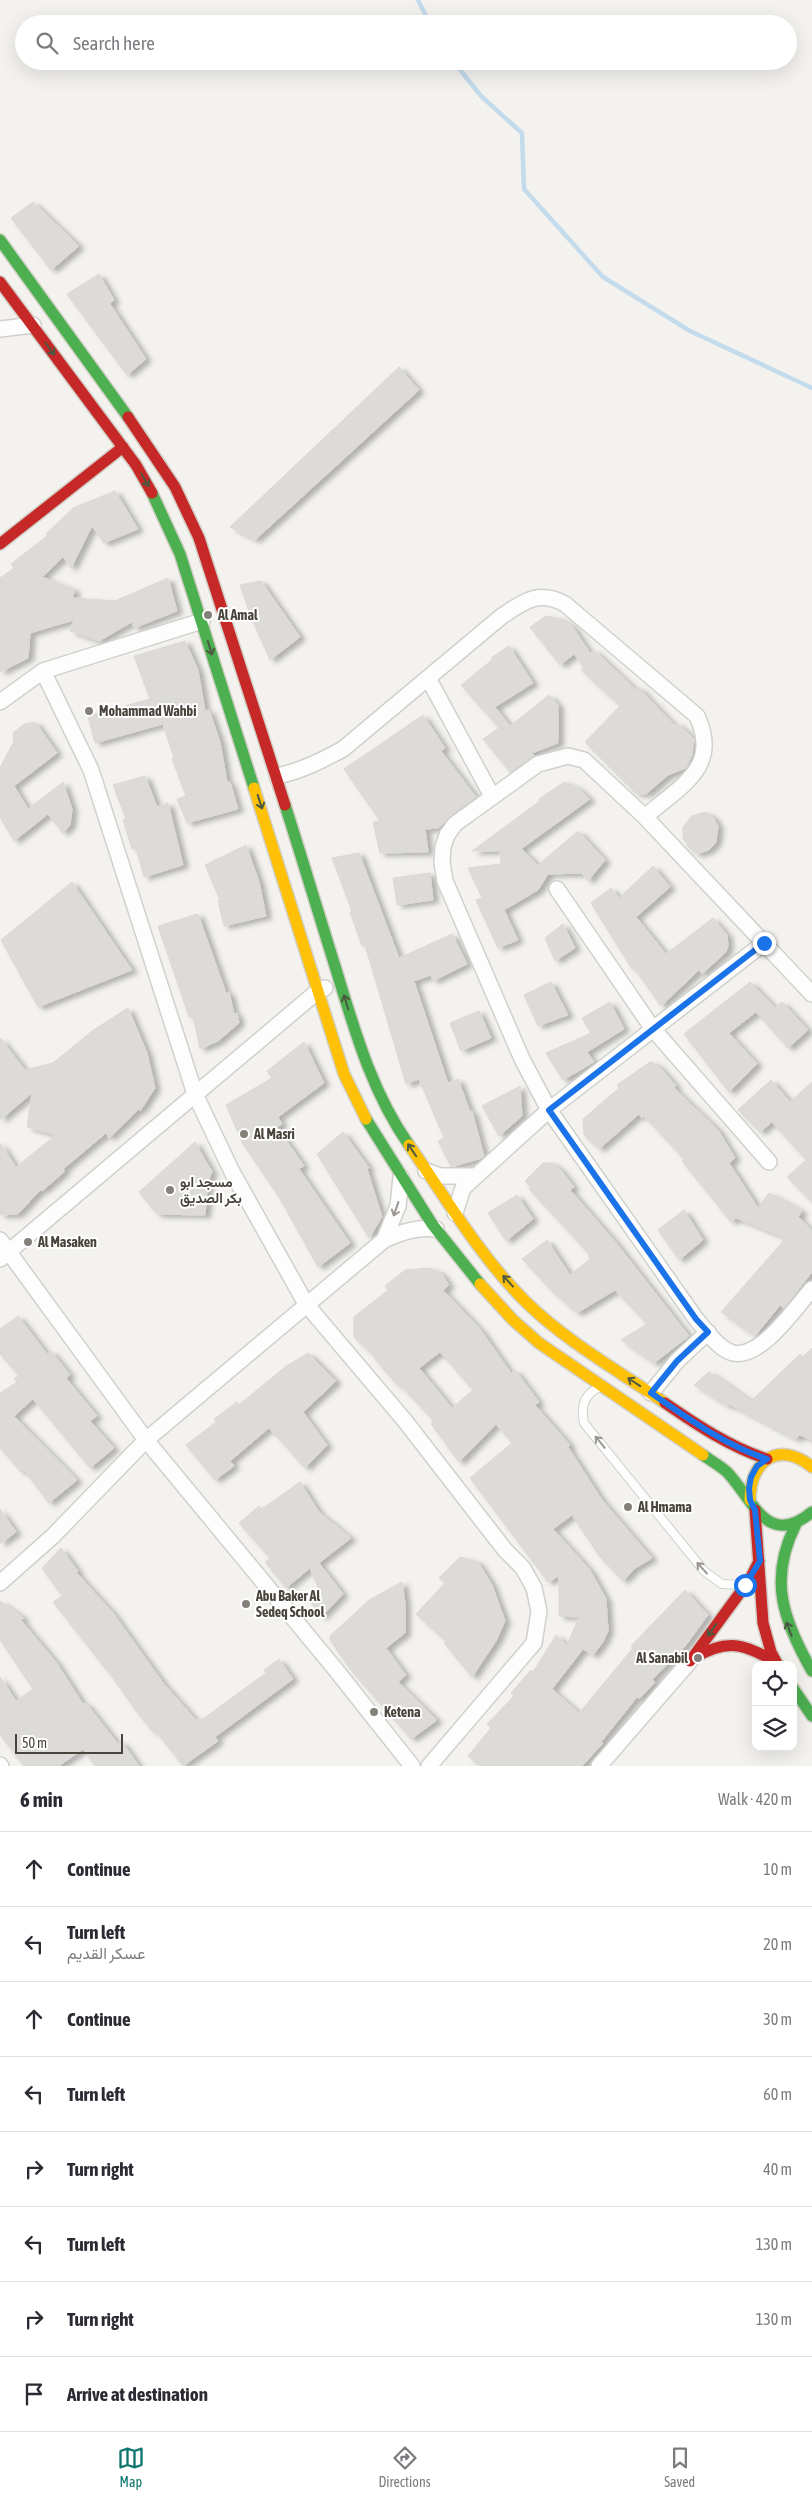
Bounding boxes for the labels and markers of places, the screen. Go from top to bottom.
place label: Al Amal [217,607,258,623]
marker: Al Amal [202,609,214,621]
place label: Mohammad Wahbi [99,703,196,719]
marker: Mohammad Wahbi [83,705,95,717]
place label: Al Masri [253,1126,295,1142]
marker: Al Masri [238,1128,250,1140]
place label: مسجد ابو بكر الصديق [180,1174,242,1207]
marker: مسجد ابو بكر الصديق [164,1184,176,1196]
place label: Al Masaken [37,1234,97,1250]
marker: Al Masaken [22,1236,34,1248]
place label: Al Hmama [637,1499,692,1515]
marker: Al Hmama [622,1501,634,1513]
place label: Abu Baker Al Sedeq School [255,1588,325,1620]
marker: Abu Baker Al Sedeq School [240,1598,252,1610]
place label: Al Sanabil [635,1650,688,1666]
marker: Al Sanabil [692,1652,704,1664]
place label: Ketena [384,1704,421,1720]
marker: Ketena [368,1706,380,1718]

